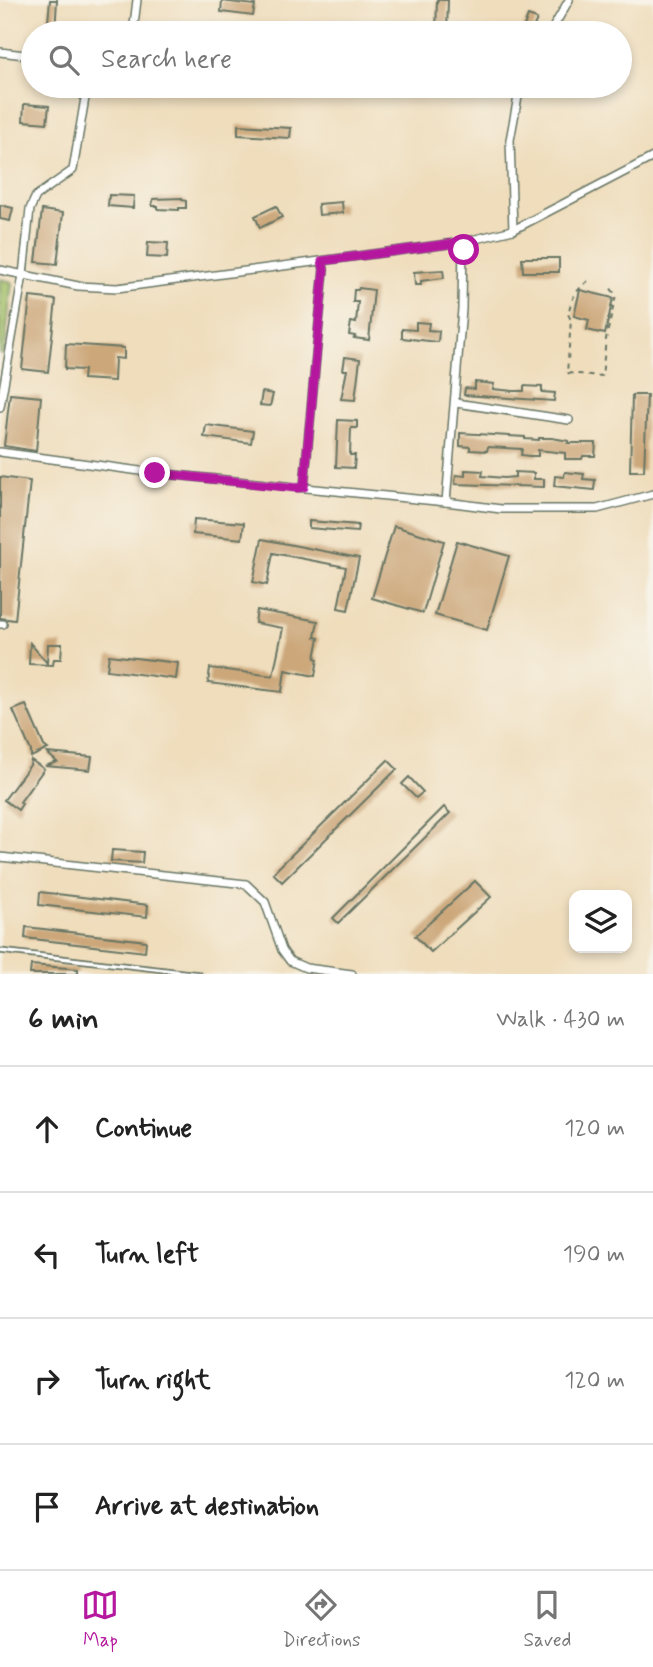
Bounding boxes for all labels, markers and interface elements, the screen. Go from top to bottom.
search box [21,21,632,98]
icon: search [45,41,83,79]
text: Search here [101,43,232,77]
route start [448,234,479,265]
route end [139,457,170,488]
map controls [569,890,632,953]
button: layers [569,890,632,953]
text: 6 min [28,1000,99,1039]
text: Walk · 430 m [496,1005,625,1035]
icon: ahead [28,1110,66,1148]
text: Continue [95,1112,192,1146]
text: 120 m [564,1114,625,1144]
icon: left [28,1236,66,1274]
text: Turn left [95,1238,199,1272]
text: 190 m [563,1240,625,1270]
icon: right [28,1362,66,1400]
text: Turn right [95,1364,211,1398]
text: 120 m [564,1366,625,1396]
icon: arrive [28,1488,66,1526]
text: Arrive at destination [95,1490,319,1524]
tab: Map [81,1586,119,1653]
tab: Directions [282,1586,361,1653]
tab: Saved [523,1586,571,1653]

